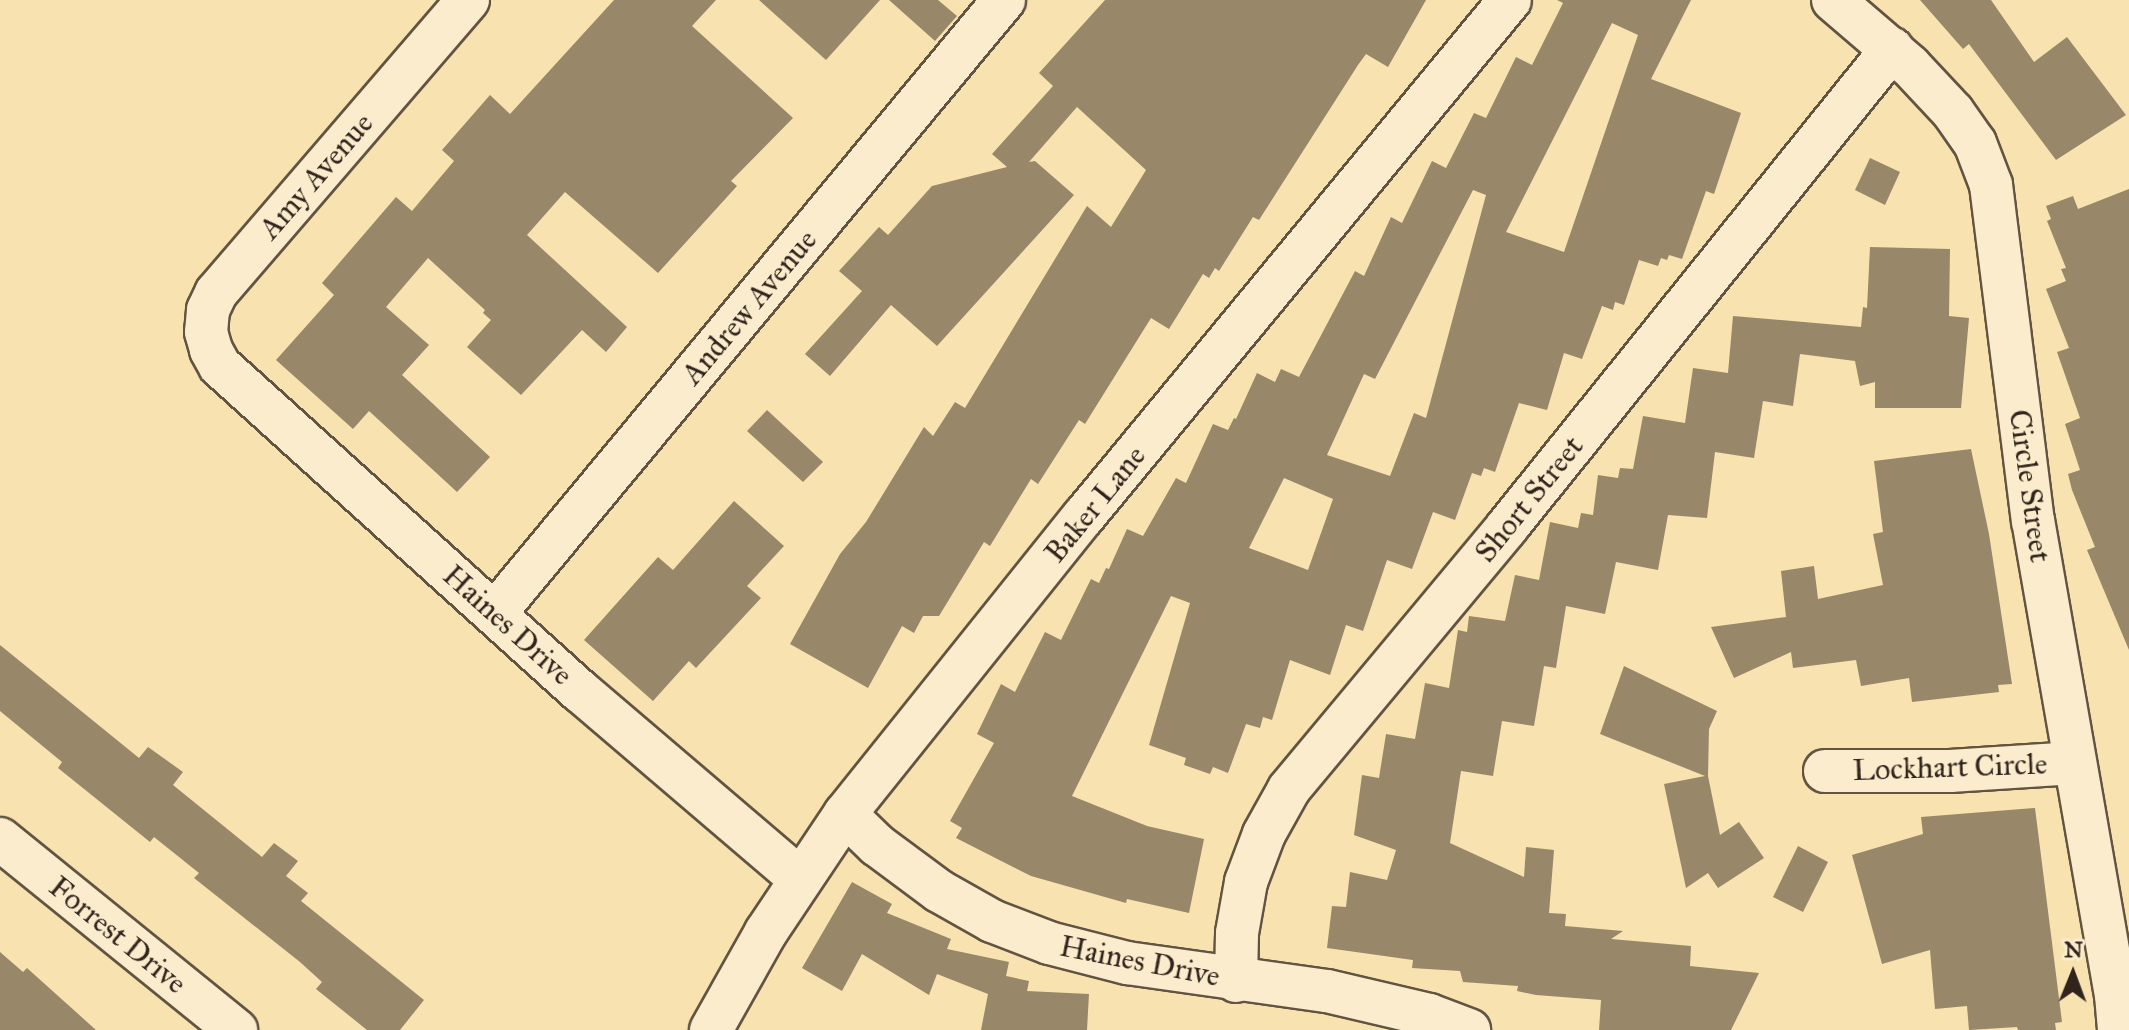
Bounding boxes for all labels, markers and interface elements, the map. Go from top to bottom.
street label: Amy Avenue [251,106,381,246]
street label: Andrew Avenue [674,222,824,392]
street label: Circle Street [2001,407,2059,565]
street label: Short Street [1467,429,1591,569]
street label: Baker Lane [1037,438,1153,570]
street label: Haines Drive [436,557,580,693]
street label: Lockhart Circle [1852,746,2048,788]
street label: Forrest Drive [42,869,194,1001]
street label: Haines Drive [1057,928,1223,994]
north arrow [2033,934,2113,1014]
text: N [2064,936,2083,963]

